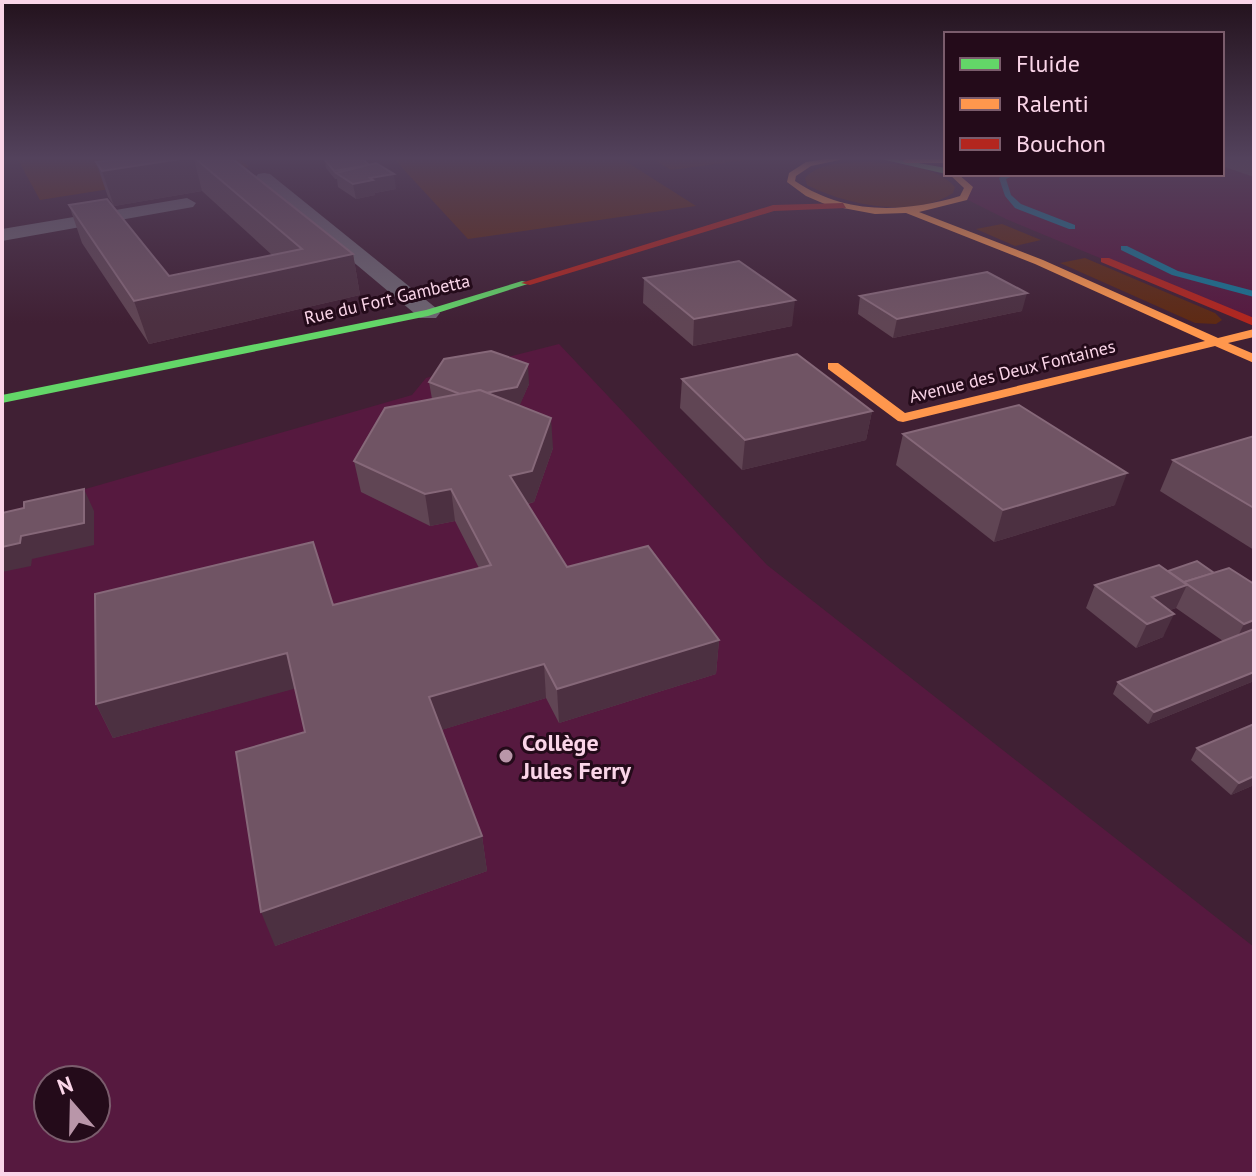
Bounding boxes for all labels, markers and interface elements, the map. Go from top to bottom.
legend [944,32,1224,176]
text: Fluide [1016,48,1080,79]
text: Ralenti [1016,88,1089,119]
text: Bouchon [1016,128,1106,159]
street label: Rue du Fort Gambetta [302,269,472,329]
street label: Avenue des Deux Fontaines [907,334,1117,408]
place label: Collège Jules Ferry [521,727,632,786]
marker: Collège Jules Ferry [497,747,515,765]
north arrow [32,1064,112,1144]
text: N [54,1070,77,1101]

